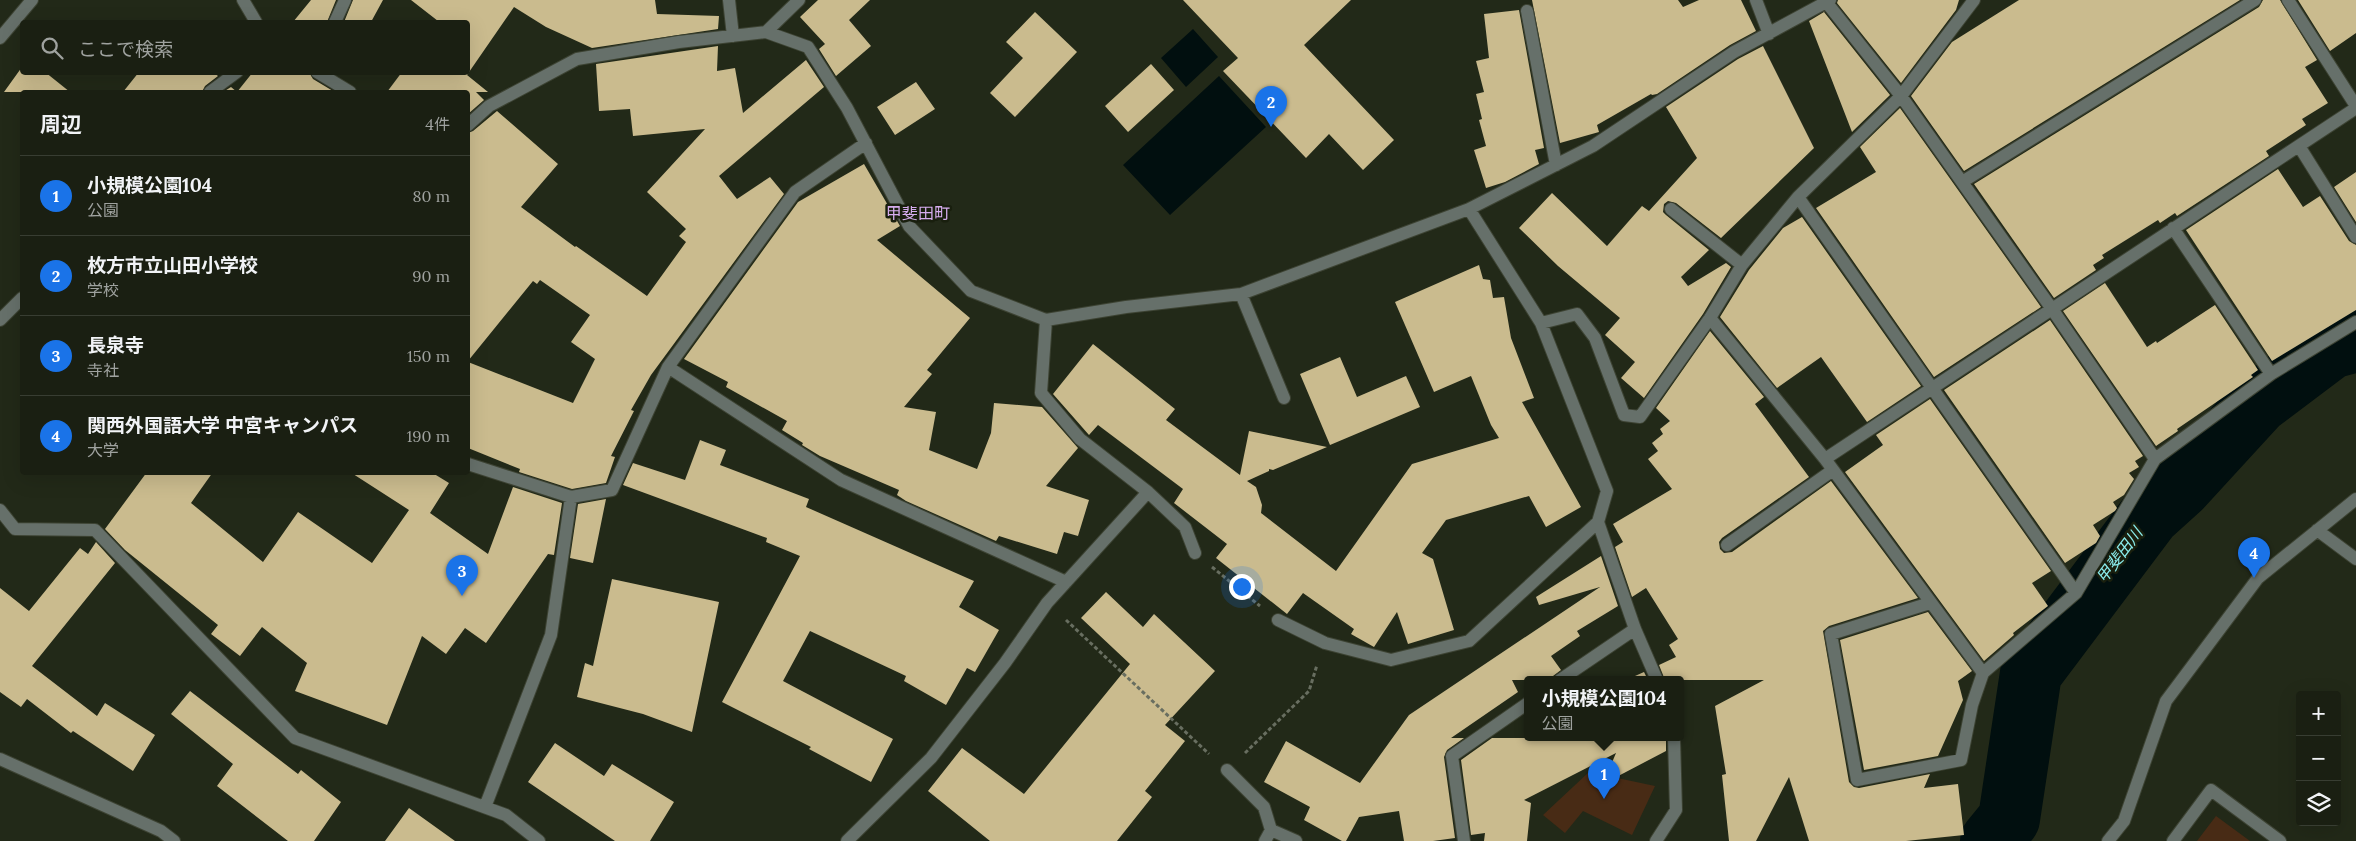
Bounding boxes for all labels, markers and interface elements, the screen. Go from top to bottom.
search box [20,20,470,75]
icon: search [38,34,66,62]
text: ここで検索 [78,37,173,61]
pin: 2 [1255,86,1287,127]
text: 周辺 [40,111,82,138]
text: 4件 [425,114,450,134]
text: 小規模公園104 [87,173,212,197]
text: 1 [53,186,59,206]
text: 80 m [413,186,450,206]
text: 公園 [87,200,119,220]
district label: 甲斐田町 [886,203,950,223]
text: 枚方市立山田小学校 [87,253,258,277]
text: 2 [52,266,60,286]
text: 90 m [412,266,450,286]
text: 学校 [87,280,119,300]
text: 長泉寺 [87,333,144,357]
text: 3 [52,346,60,366]
text: 150 m [407,346,450,366]
text: 寺社 [87,360,119,380]
text: 関西外国語大学 中宮キャンパス [87,413,358,437]
text: 4 [52,426,60,446]
text: 190 m [406,426,450,446]
text: 大学 [87,440,119,460]
water label: 甲斐田川 [2092,522,2147,587]
pin: 4 [2238,537,2270,578]
pin: 3 [446,555,478,596]
your location [1229,574,1255,600]
popup [1524,676,1684,741]
text: 小規模公園104 [1541,686,1667,710]
map controls [2296,691,2341,826]
button: + [2296,691,2341,736]
text: 公園 [1541,713,1573,733]
button: − [2296,736,2341,781]
pin: 1 [1588,758,1620,799]
button: layers [2296,781,2341,826]

